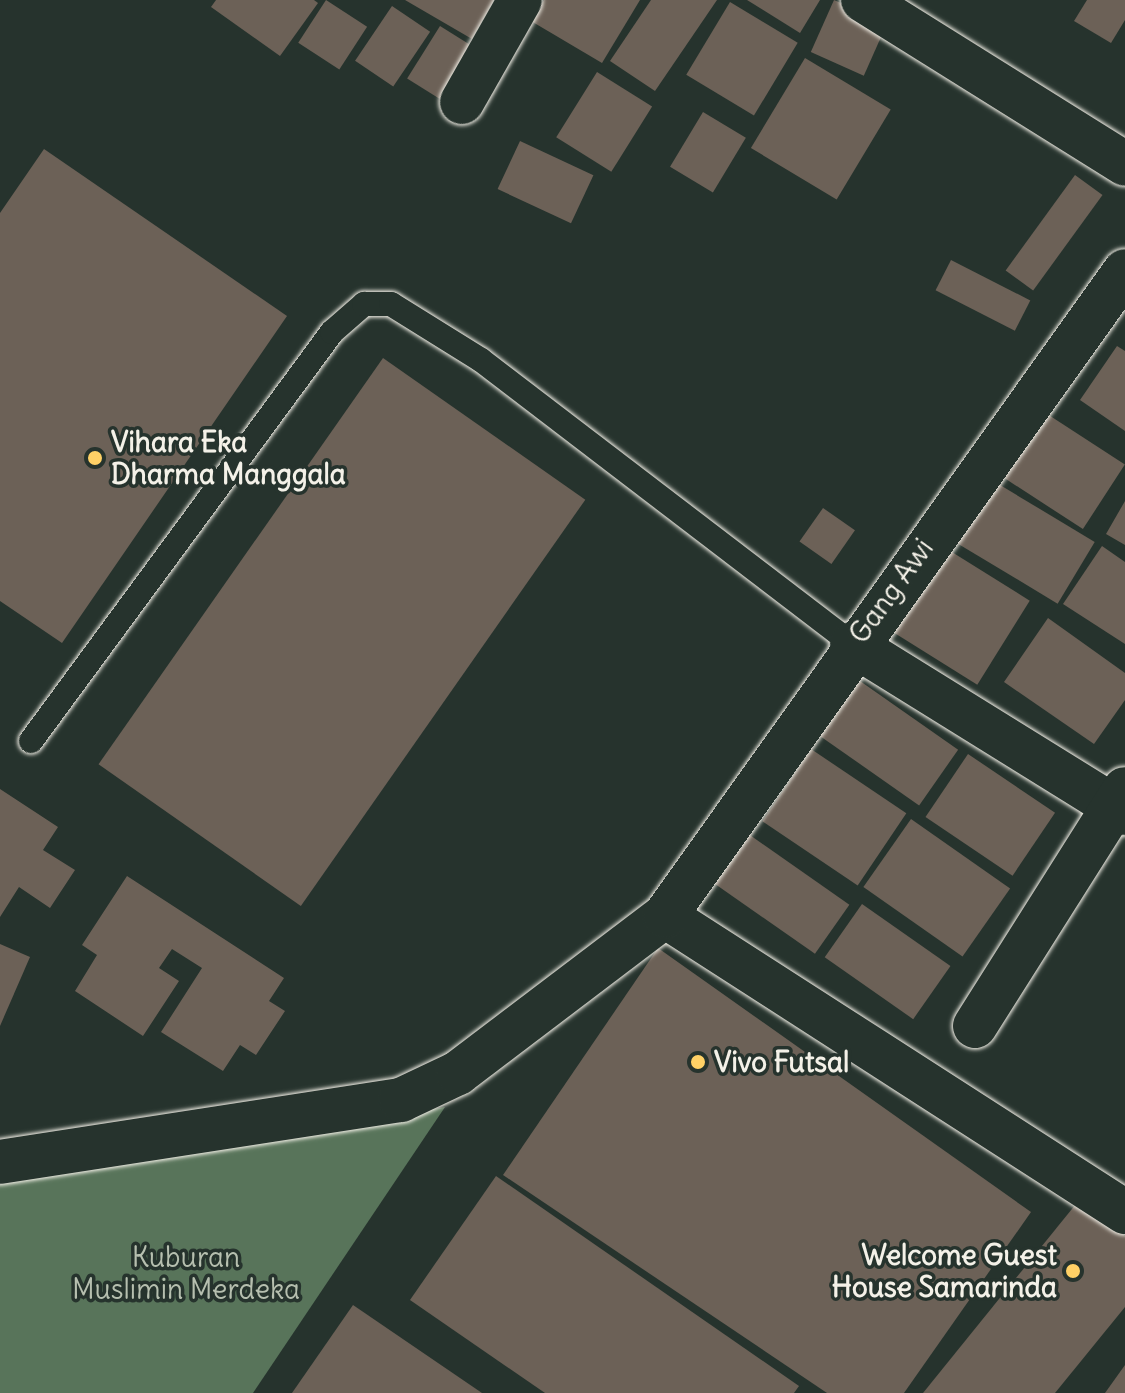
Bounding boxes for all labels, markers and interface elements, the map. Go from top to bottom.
place label: Vihara Eka Dharma Manggala [111,425,346,491]
marker: Vihara Eka Dharma Manggala [86,449,104,467]
street label: Gang Awi [842,532,940,650]
place label: Vivo Futsal [714,1045,849,1079]
marker: Vivo Futsal [689,1053,707,1071]
place label: Welcome Guest House Samarinda [832,1238,1057,1304]
park label: Kuburan Muslimin Merdeka [72,1240,300,1306]
marker: Welcome Guest House Samarinda [1064,1262,1082,1280]

